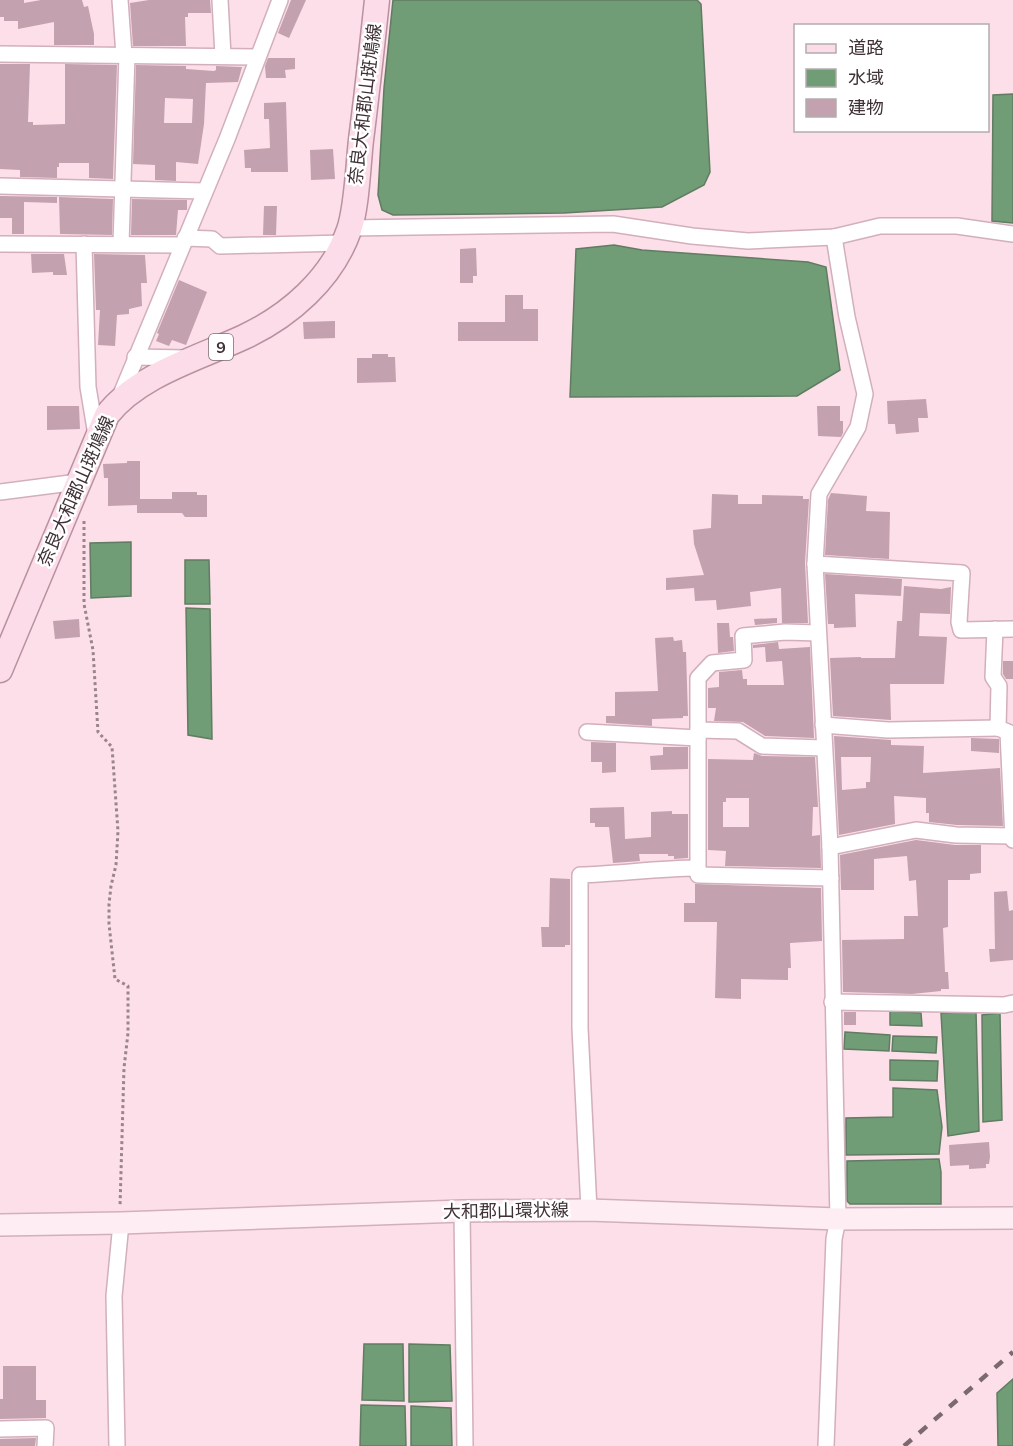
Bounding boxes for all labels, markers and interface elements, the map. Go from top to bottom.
street label: 奈良大和郡山斑鳩線 [343,22,386,186]
legend [794,24,989,132]
text: 道路 [848,36,884,59]
text: 水域 [848,66,884,89]
text: 建物 [848,96,884,119]
road number: 9 [209,334,233,360]
street label: 奈良大和郡山斑鳩線 [32,412,119,569]
street label: 大和郡山環状線 [443,1198,569,1223]

